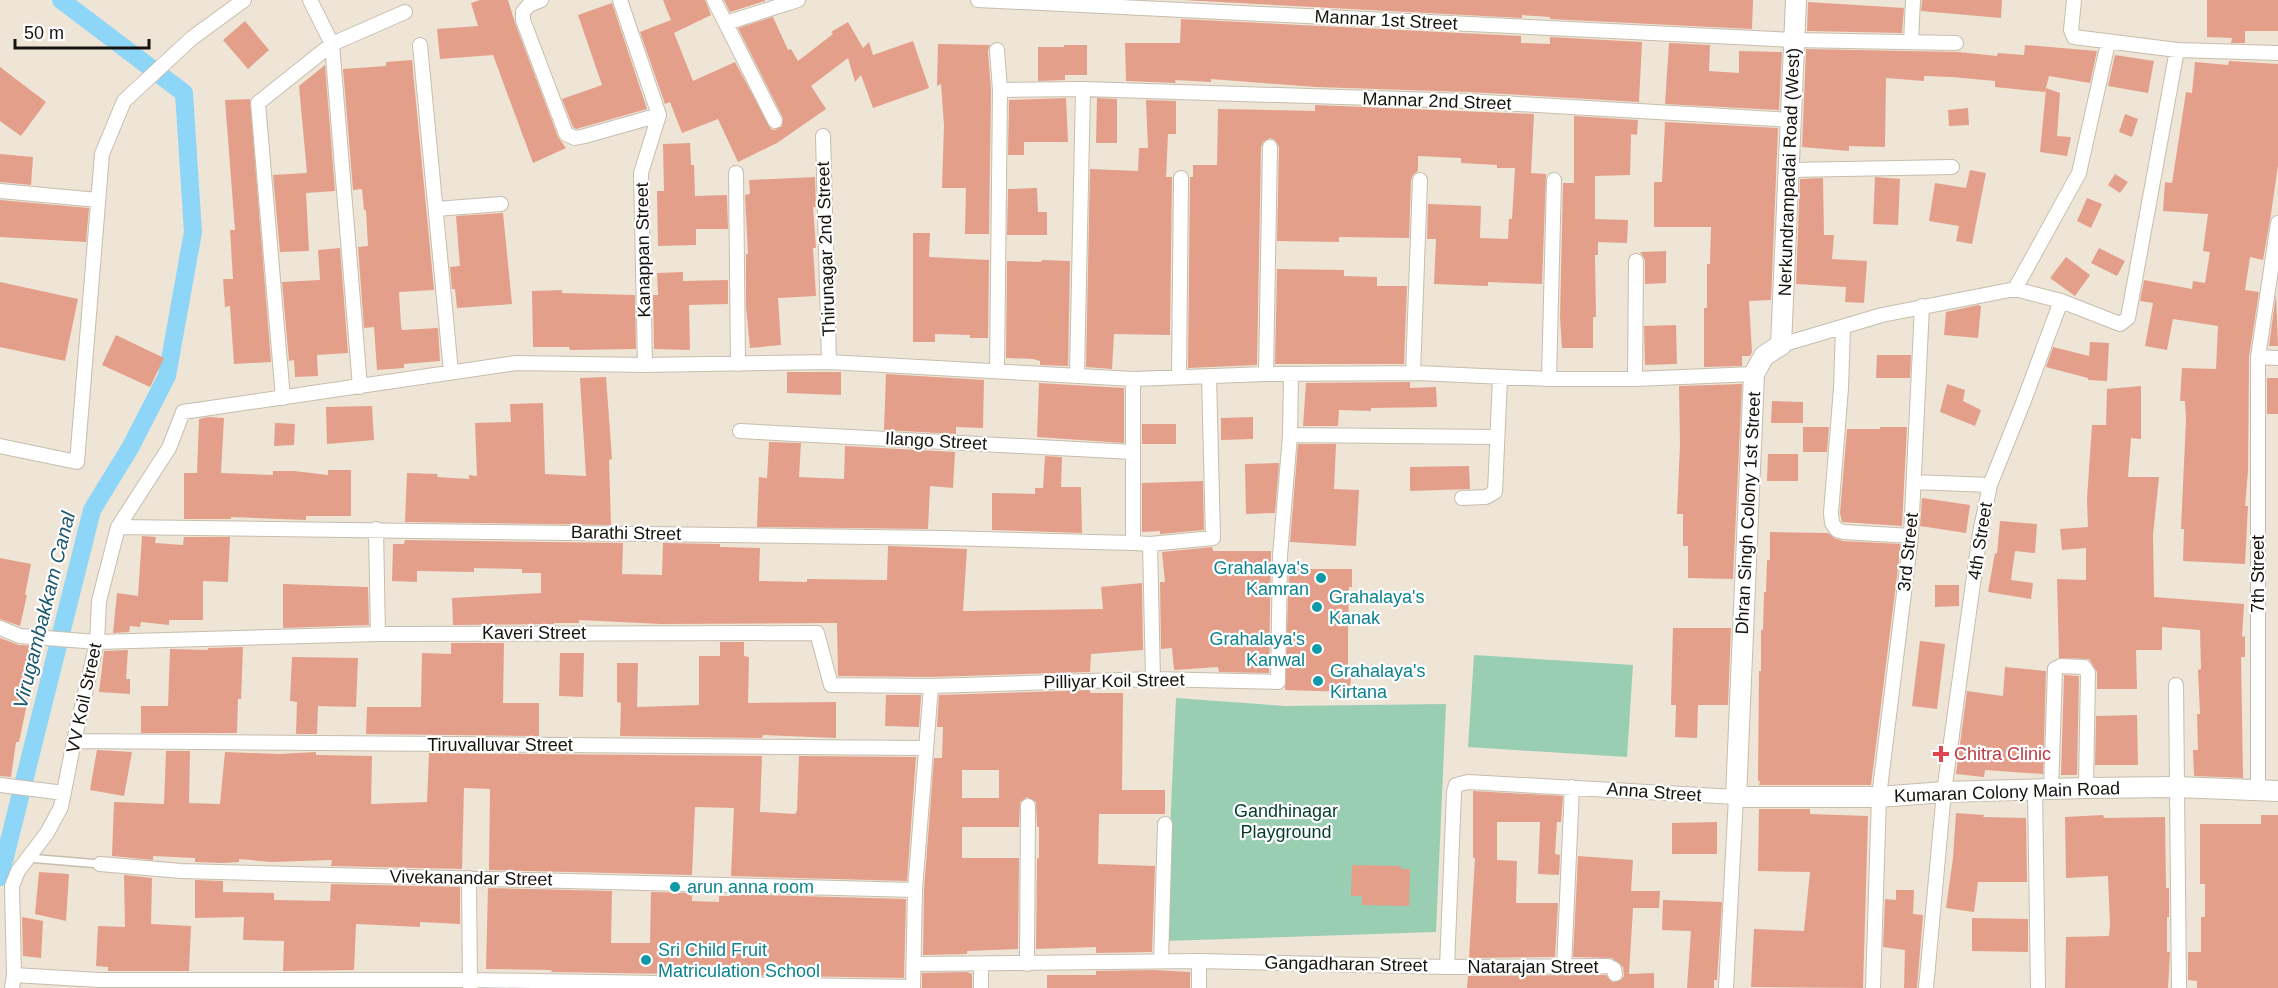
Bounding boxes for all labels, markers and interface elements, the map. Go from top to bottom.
street label: Mannar 1st Street [1314,6,1458,34]
scale bar [15,12,148,50]
text: 50 m [24,23,64,43]
street label: Nerkundrampadai Road (West) [1775,47,1803,297]
street label: Mannar 2nd Street [1362,88,1512,114]
street label: Thirunagar 2nd Street [813,161,839,337]
street label: Kanappan Street [632,182,654,318]
street label: Dhran Singh Colony 1st Street [1732,391,1764,635]
street label: Ilango Street [885,428,987,454]
street label: 4th Street [1964,501,1996,581]
water label: Virugambakkam Canal [9,509,79,711]
street label: 3rd Street [1894,512,1922,592]
street label: Barathi Street [571,522,681,544]
street label: 7th Street [2248,535,2268,613]
place label: Grahalaya's Kamran [1214,558,1309,599]
marker: Grahalaya's Kamran [1314,571,1328,585]
place label: Grahalaya's Kanak [1329,587,1424,628]
marker: Grahalaya's Kanak [1310,600,1324,614]
street label: Kaveri Street [482,623,586,643]
place label: Grahalaya's Kanwal [1210,629,1305,670]
street label: VV Koil Street [63,641,105,755]
marker: Grahalaya's Kanwal [1310,642,1324,656]
place label: Grahalaya's Kirtana [1330,661,1425,702]
street label: Pilliyar Koil Street [1043,670,1185,692]
marker: Grahalaya's Kirtana [1311,674,1325,688]
street label: Tiruvalluvar Street [427,735,573,755]
place label: Chitra Clinic [1954,744,2051,764]
marker: Chitra Clinic [1932,745,1950,763]
street label: Kumaran Colony Main Road [1894,778,2120,806]
street label: Anna Street [1606,779,1702,805]
park label: Gandhinagar Playground [1234,801,1338,842]
street label: Vivekanandar Street [389,867,553,889]
place label: arun anna room [687,877,814,897]
marker: arun anna room [668,880,682,894]
place label: Sri Child Fruit Matriculation School [658,940,820,981]
marker: Sri Child Fruit Matriculation School [639,953,653,967]
street label: Gangadharan Street [1264,953,1428,975]
street label: Natarajan Street [1467,957,1599,977]

